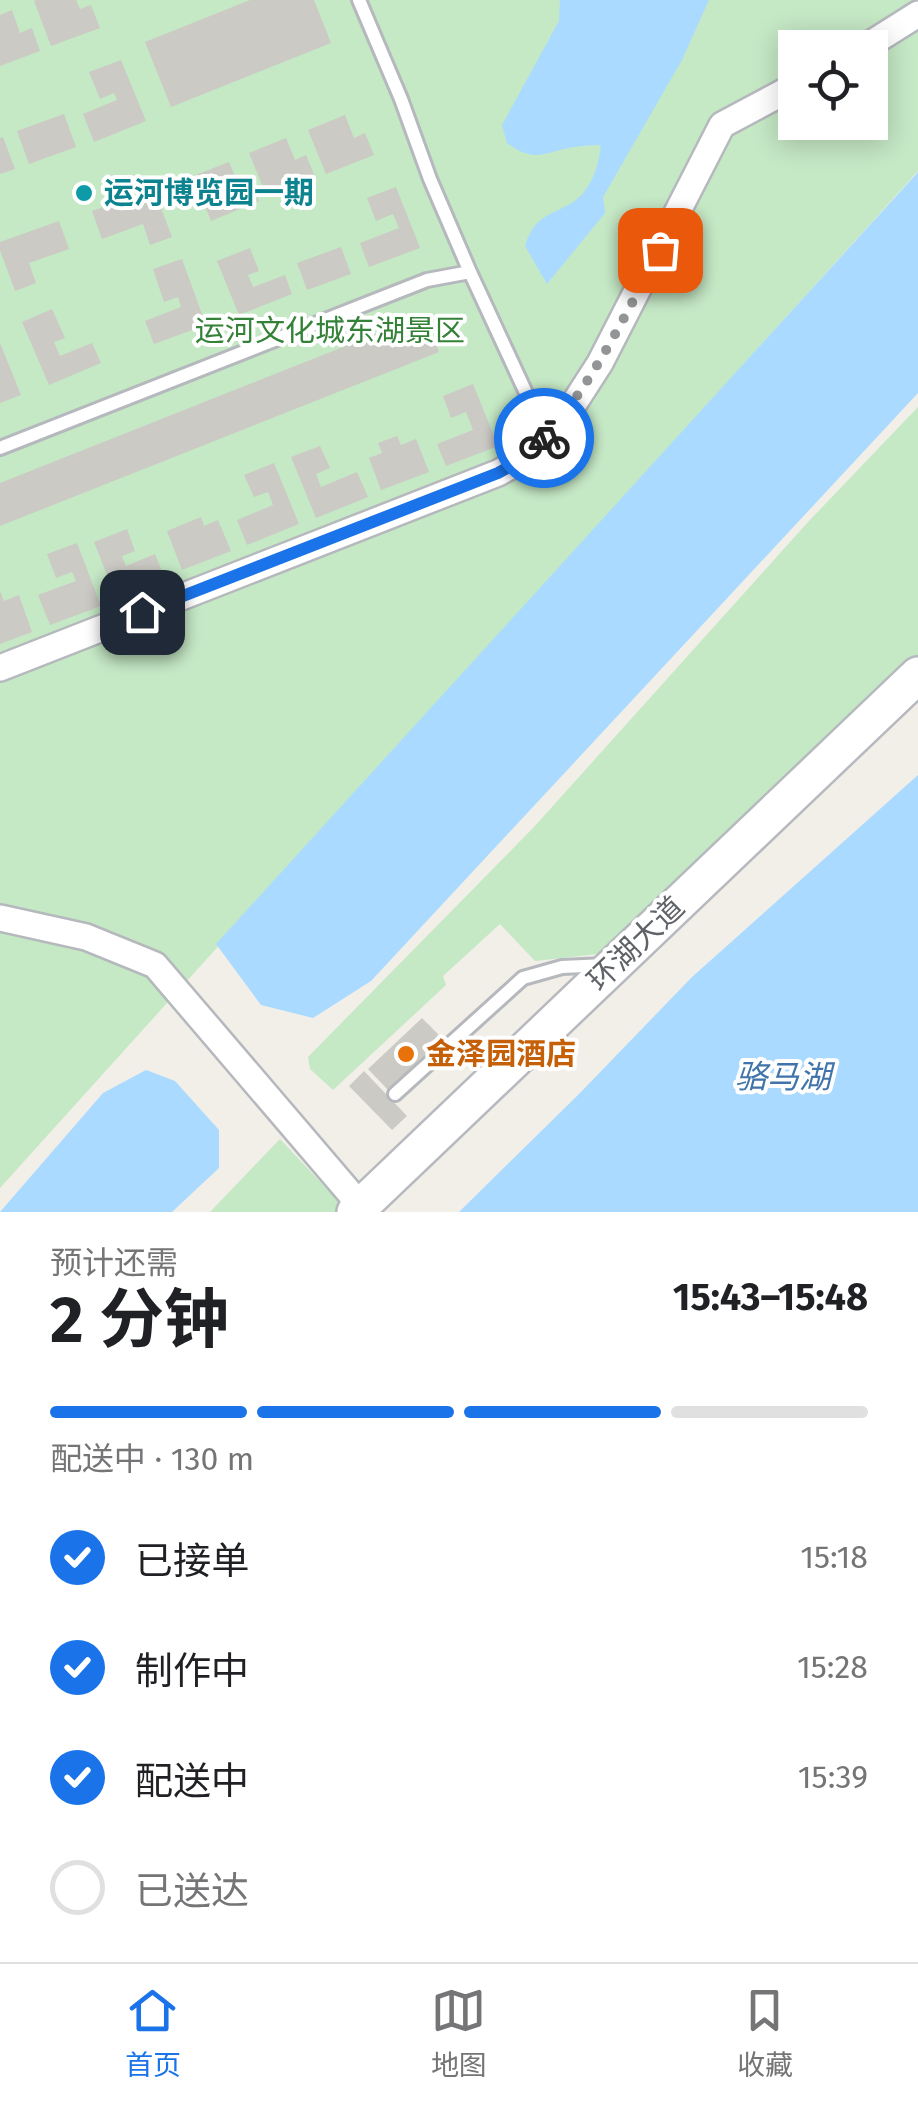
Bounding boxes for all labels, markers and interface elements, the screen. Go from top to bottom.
map controls [778,30,888,140]
button: locate [778,30,888,140]
place label: 运河博览园一期 [104,175,314,211]
marker: 运河博览园一期 [73,182,95,204]
pin [618,208,703,293]
icon: bag [633,223,688,278]
park label: 运河文化城东湖景区 [195,313,465,349]
courier [494,388,594,488]
icon: bike [517,411,572,466]
pin [100,570,185,655]
icon: home [115,585,170,640]
street label: 环湖大道 [580,889,692,999]
place label: 金泽园酒店 [426,1036,576,1072]
marker: 金泽园酒店 [395,1043,417,1065]
water label: 骆马湖 [735,1058,836,1096]
text: 预计还需 [50,1244,178,1282]
text: 15:43–15:48 [673,1274,868,1320]
text: 2 分钟 [50,1281,229,1359]
text: 配送中 · 130 m [50,1440,254,1478]
icon: check [50,1530,105,1585]
text: 已接单 [135,1538,249,1584]
text: 15:18 [800,1538,868,1576]
icon: check [50,1640,105,1695]
text: 制作中 [135,1648,249,1694]
text: 15:28 [797,1648,868,1686]
icon: check [50,1750,105,1805]
text: 配送中 [135,1758,249,1804]
text: 15:39 [798,1758,868,1796]
text: 已送达 [135,1868,249,1914]
tab: 首页 [125,1983,181,2083]
tab: 地图 [431,1983,487,2083]
tab: 收藏 [737,1983,793,2083]

